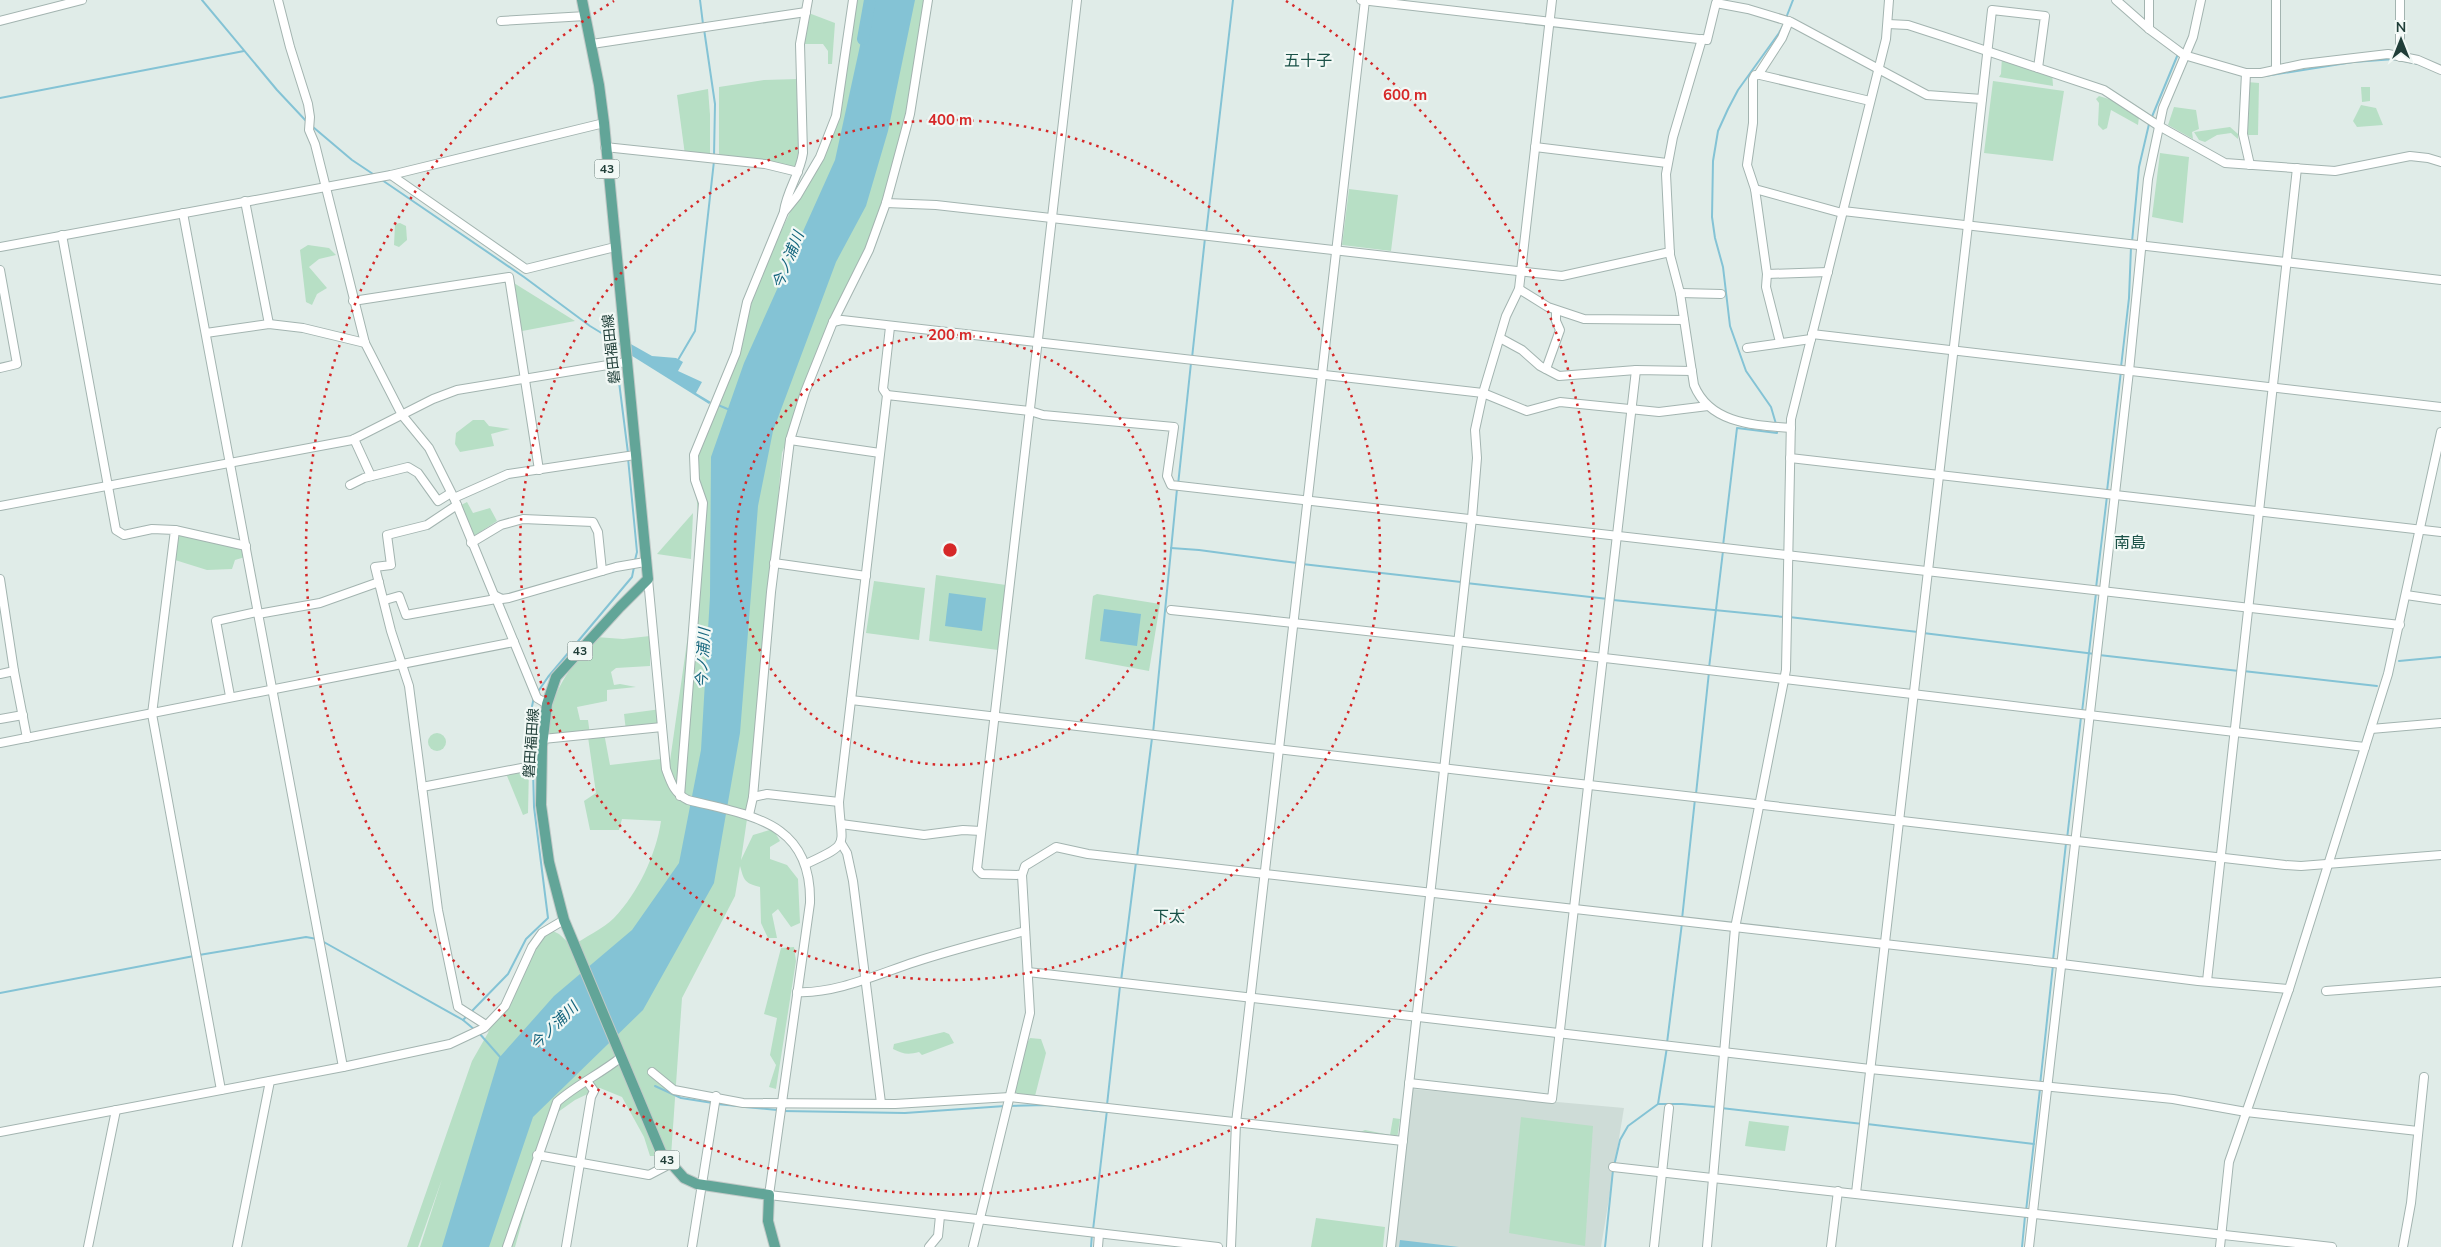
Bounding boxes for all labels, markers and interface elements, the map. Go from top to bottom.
north arrow [2376,15,2426,65]
text: N [2396,18,2406,37]
district label: 五十子 [1284,50,1332,72]
text: 600 m [1383,85,1427,105]
text: 400 m [928,110,972,130]
road number: 43 [594,160,620,178]
water label: 今ノ浦川 [767,227,809,292]
street label: 磐田福田線 [598,313,625,385]
text: 200 m [928,325,972,345]
district label: 南島 [2114,532,2146,554]
centre of rings [941,541,959,559]
water label: 今ノ浦川 [691,626,715,688]
road number: 43 [568,641,592,660]
street label: 磐田福田線 [520,707,543,779]
district label: 下太 [1153,906,1185,928]
water label: 今ノ浦川 [526,996,584,1054]
road number: 43 [654,1150,680,1170]

